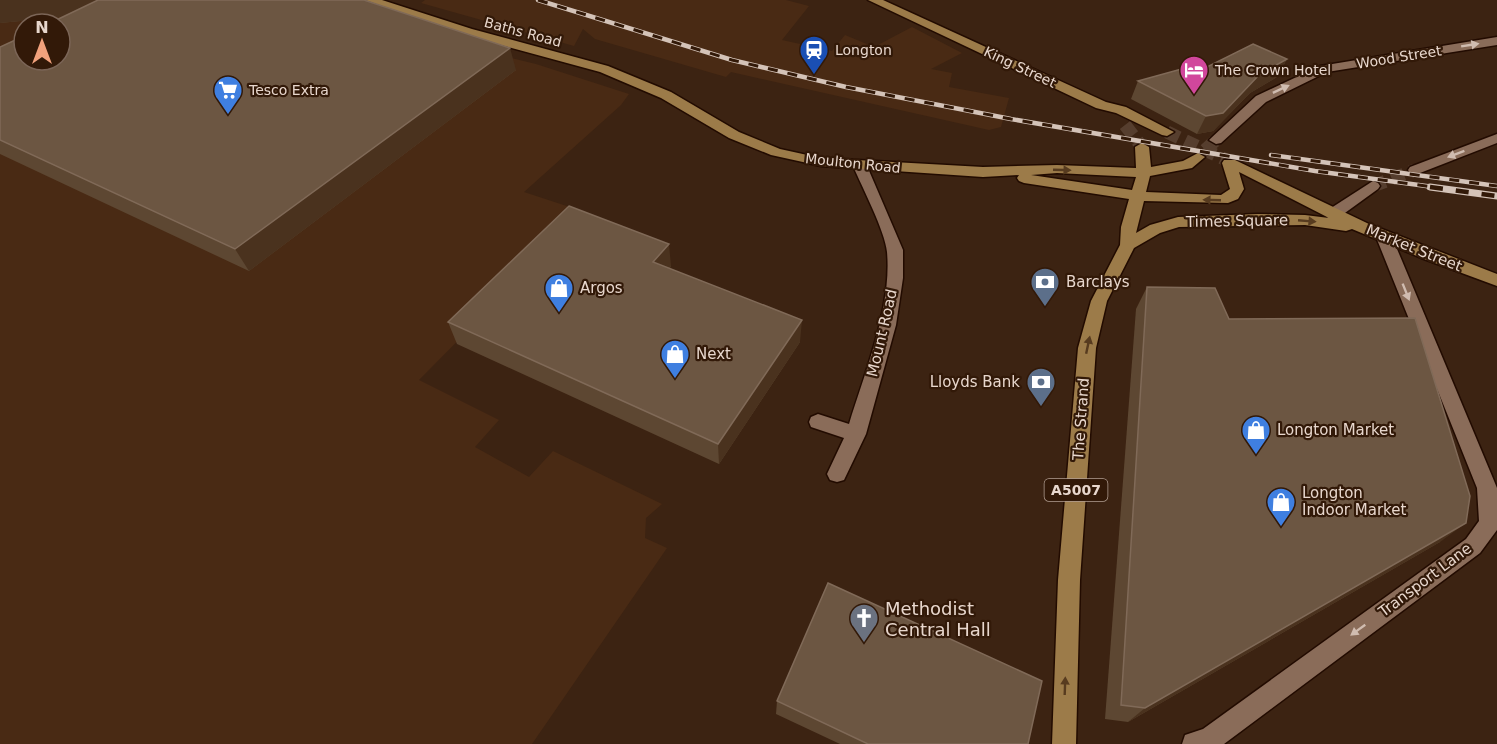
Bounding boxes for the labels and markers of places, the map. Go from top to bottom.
station icon: Longton [798,34,830,76]
place label: Longton [835,42,892,58]
hotel icon: The Crown Hotel [1178,54,1210,96]
place label: The Crown Hotel [1214,62,1331,78]
supermarket icon: Tesco Extra [212,74,244,116]
place label: Tesco Extra [248,82,329,98]
bank icon: Barclays [1029,266,1061,308]
shop icon: Argos [543,272,575,314]
place label: Barclays [1066,273,1130,291]
place label: Argos [580,279,623,297]
shop icon: Next [659,338,691,380]
place label: Next [696,345,731,363]
bank icon: Lloyds Bank [1025,366,1057,408]
place label: Lloyds Bank [930,373,1020,391]
shop icon: Longton Market [1240,414,1272,456]
place label: Longton Market [1277,421,1394,439]
place label: Longton Indoor Market [1302,484,1406,519]
shop icon: Longton Indoor Market [1265,486,1297,528]
place label: Methodist Central Hall [885,598,991,640]
church icon: Methodist Central Hall [848,602,880,644]

